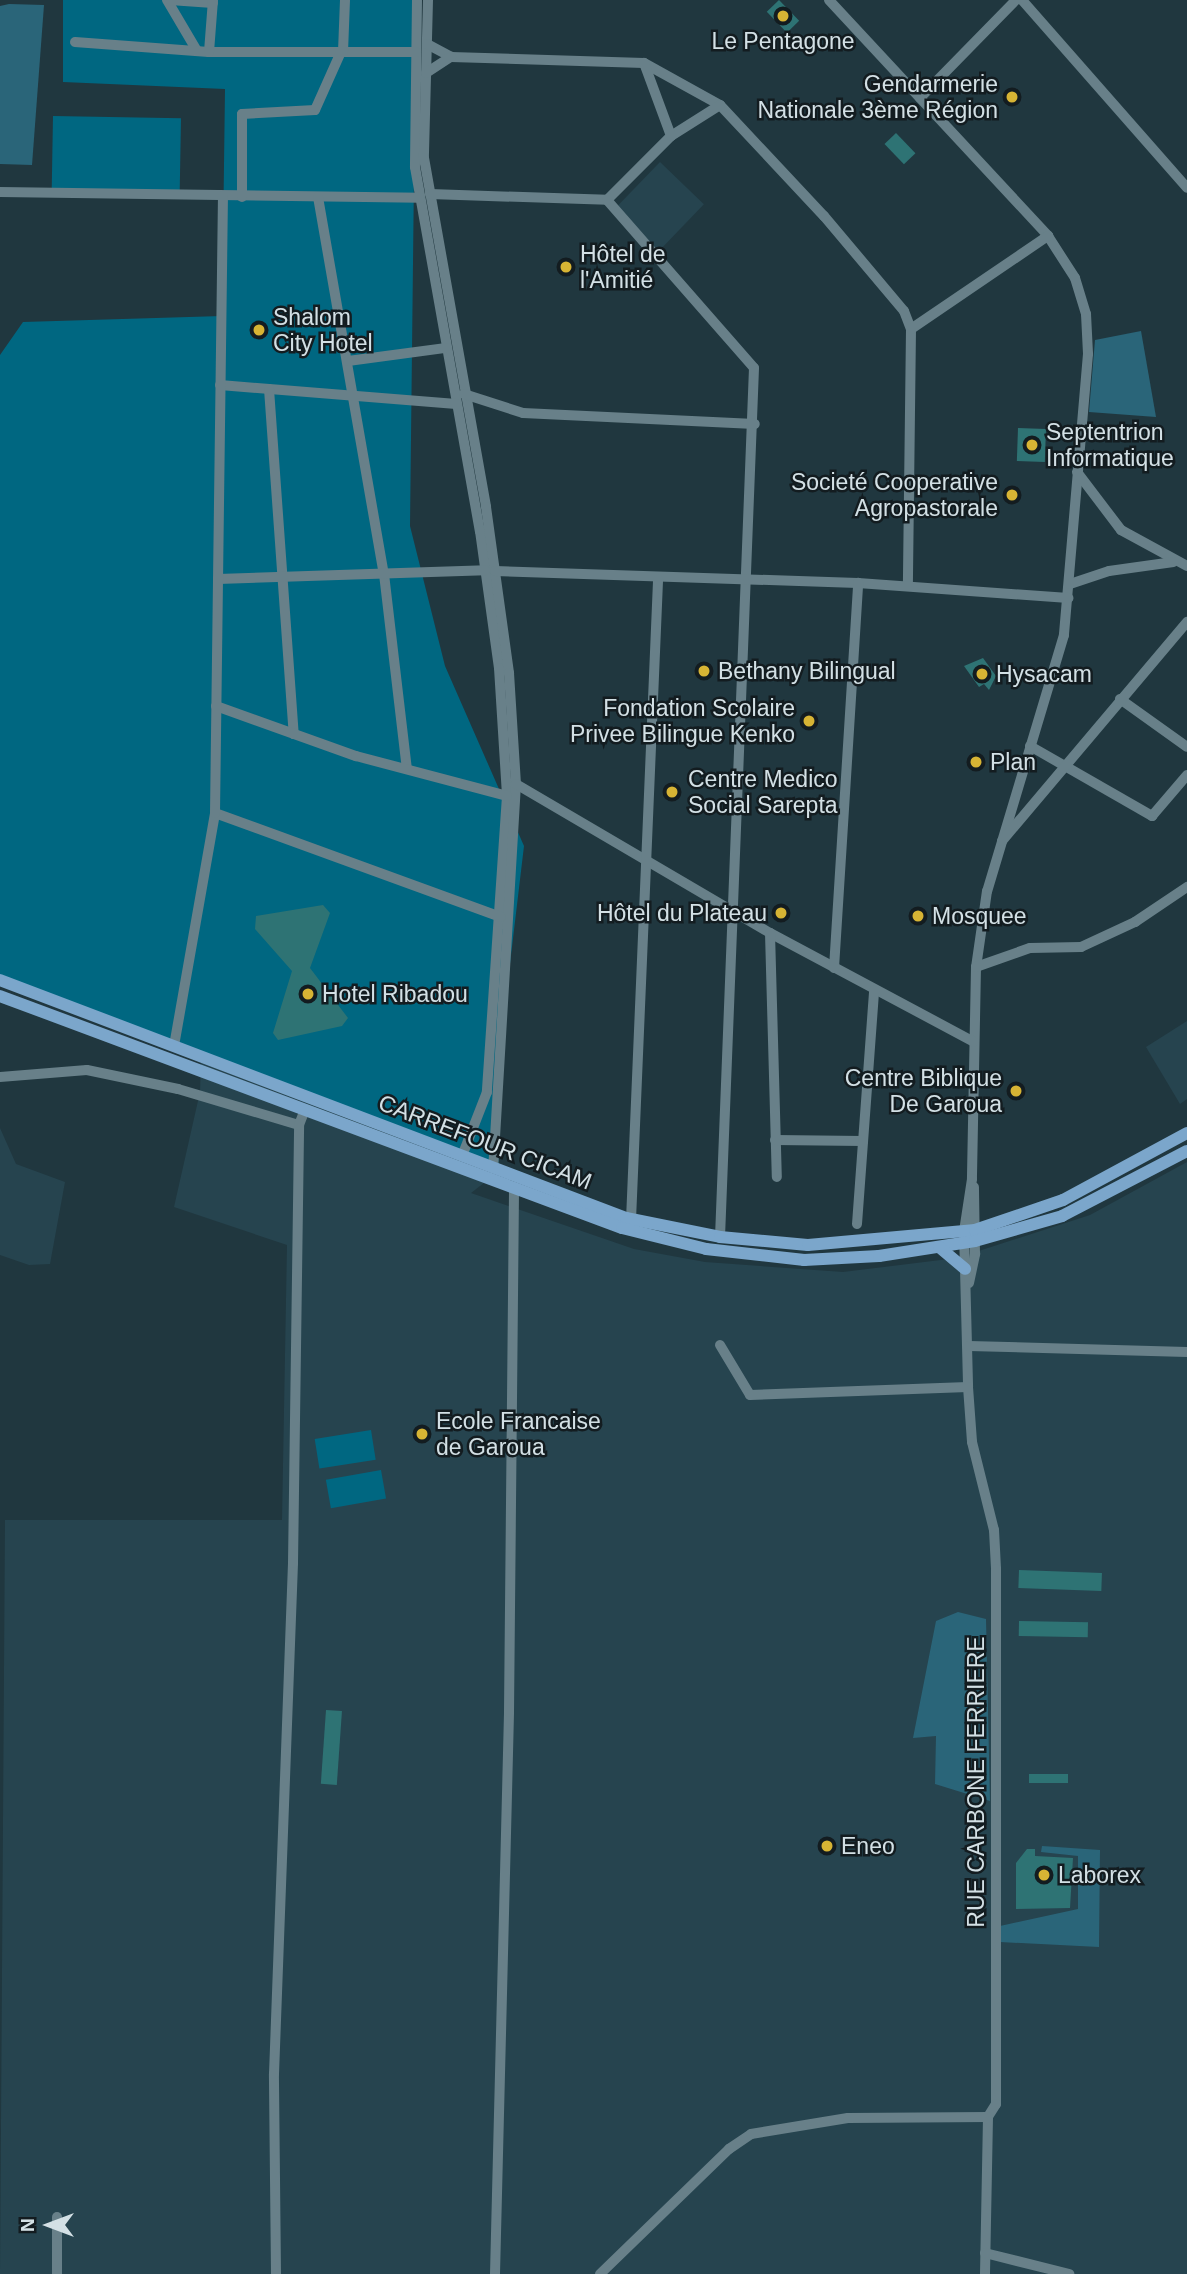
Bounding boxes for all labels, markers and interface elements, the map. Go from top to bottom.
marker: Le Pentagone [775,8,791,24]
place label: Le Pentagone [711,27,855,55]
place label: Gendarmerie Nationale 3ème Région [758,70,998,124]
marker: Gendarmerie Nationale 3ème Région [1004,89,1020,105]
place label: Hôtel de l'Amitié [580,240,666,294]
marker: Hôtel de l'Amitié [558,259,574,275]
place label: Shalom City Hotel [273,303,373,357]
marker: Shalom City Hotel [251,322,267,338]
place label: Septentrion Informatique [1046,418,1174,472]
marker: Septentrion Informatique [1024,437,1040,453]
place label: Societé Cooperative Agropastorale [791,468,998,522]
marker: Societé Cooperative Agropastorale [1004,487,1020,503]
place label: Bethany Bilingual [718,657,896,685]
place label: Hysacam [996,660,1092,688]
marker: Bethany Bilingual [696,663,712,679]
marker: Hysacam [974,666,990,682]
place label: Fondation Scolaire Privee Bilingue Kenko [570,694,795,748]
marker: Fondation Scolaire Privee Bilingue Kenko [801,713,817,729]
place label: Plan [990,748,1036,776]
marker: Plan [968,754,984,770]
place label: Centre Medico Social Sarepta [688,765,838,819]
marker: Centre Medico Social Sarepta [662,782,682,802]
place label: Hôtel du Plateau [597,899,767,927]
place label: Mosquee [932,902,1027,930]
marker: Hôtel du Plateau [773,905,789,921]
marker: Mosquee [910,908,926,924]
place label: Hotel Ribadou [322,980,468,1008]
marker: Hotel Ribadou [300,986,316,1002]
place label: Centre Biblique De Garoua [845,1064,1002,1118]
marker: Centre Biblique De Garoua [1008,1083,1024,1099]
street label: CARREFOUR CICAM [374,1089,596,1195]
place label: Ecole Francaise de Garoua [436,1407,601,1461]
marker: Ecole Francaise de Garoua [414,1426,430,1442]
street label: RUE CARBONE FERRIERE [962,1636,990,1928]
place label: Eneo [841,1832,895,1860]
marker: Eneo [819,1838,835,1854]
place label: Laborex [1058,1861,1141,1889]
marker: Laborex [1036,1867,1052,1883]
north arrow [14,2190,84,2260]
text: N [17,2218,38,2232]

